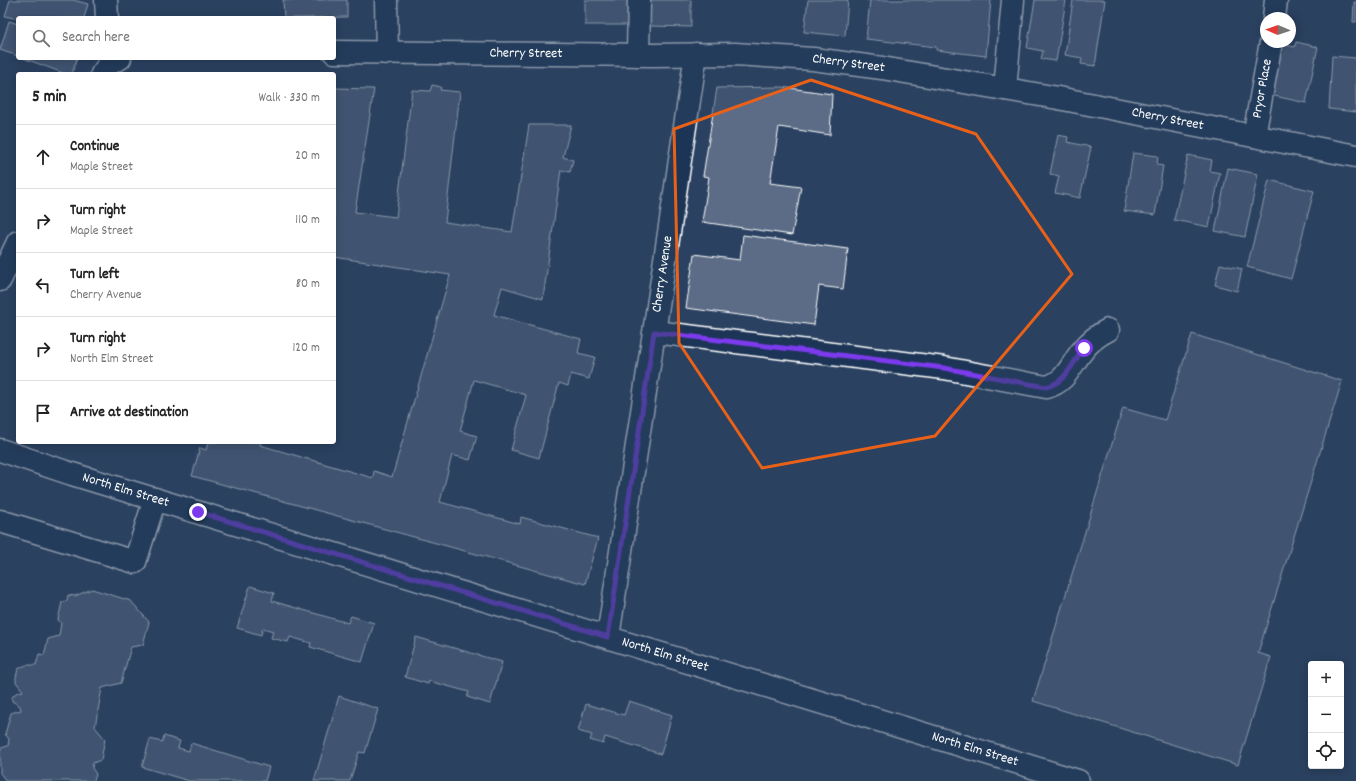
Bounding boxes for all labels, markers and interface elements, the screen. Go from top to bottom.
north arrow [1260,12,1296,48]
search box [16,16,336,60]
icon: search [30,27,52,49]
text: Search here [62,27,130,49]
street label: Cherry Street [489,43,563,64]
street label: Cherry Street [811,49,886,78]
street label: Pryor Place [1247,57,1278,120]
text: 5 min [32,86,66,110]
text: Walk · 330 m [259,89,320,108]
street label: Cherry Street [1130,103,1205,136]
text: Continue [70,136,119,158]
icon: ahead [32,146,54,168]
text: 20 m [295,147,320,166]
text: Maple Street [70,158,133,177]
text: Turn right [70,200,126,222]
icon: right [32,210,54,232]
text: 110 m [295,211,320,230]
text: Maple Street [70,222,133,241]
street label: Cherry Avenue [647,234,678,314]
text: Turn left [70,264,119,286]
icon: left [32,274,54,296]
text: 80 m [296,275,320,294]
text: Cherry Avenue [70,286,142,305]
text: Turn right [70,328,126,350]
icon: right [32,338,54,360]
text: 120 m [292,339,320,358]
route start [1075,339,1093,357]
text: North Elm Street [70,350,153,369]
icon: arrive [32,402,54,424]
text: Arrive at destination [70,402,188,424]
street label: North Elm Street [80,468,172,513]
route end [189,503,207,521]
street label: North Elm Street [619,632,711,678]
map controls [1308,661,1344,769]
button: + [1308,661,1344,697]
button: − [1308,697,1344,733]
street label: North Elm Street [929,727,1021,772]
button: locate [1308,733,1344,769]

